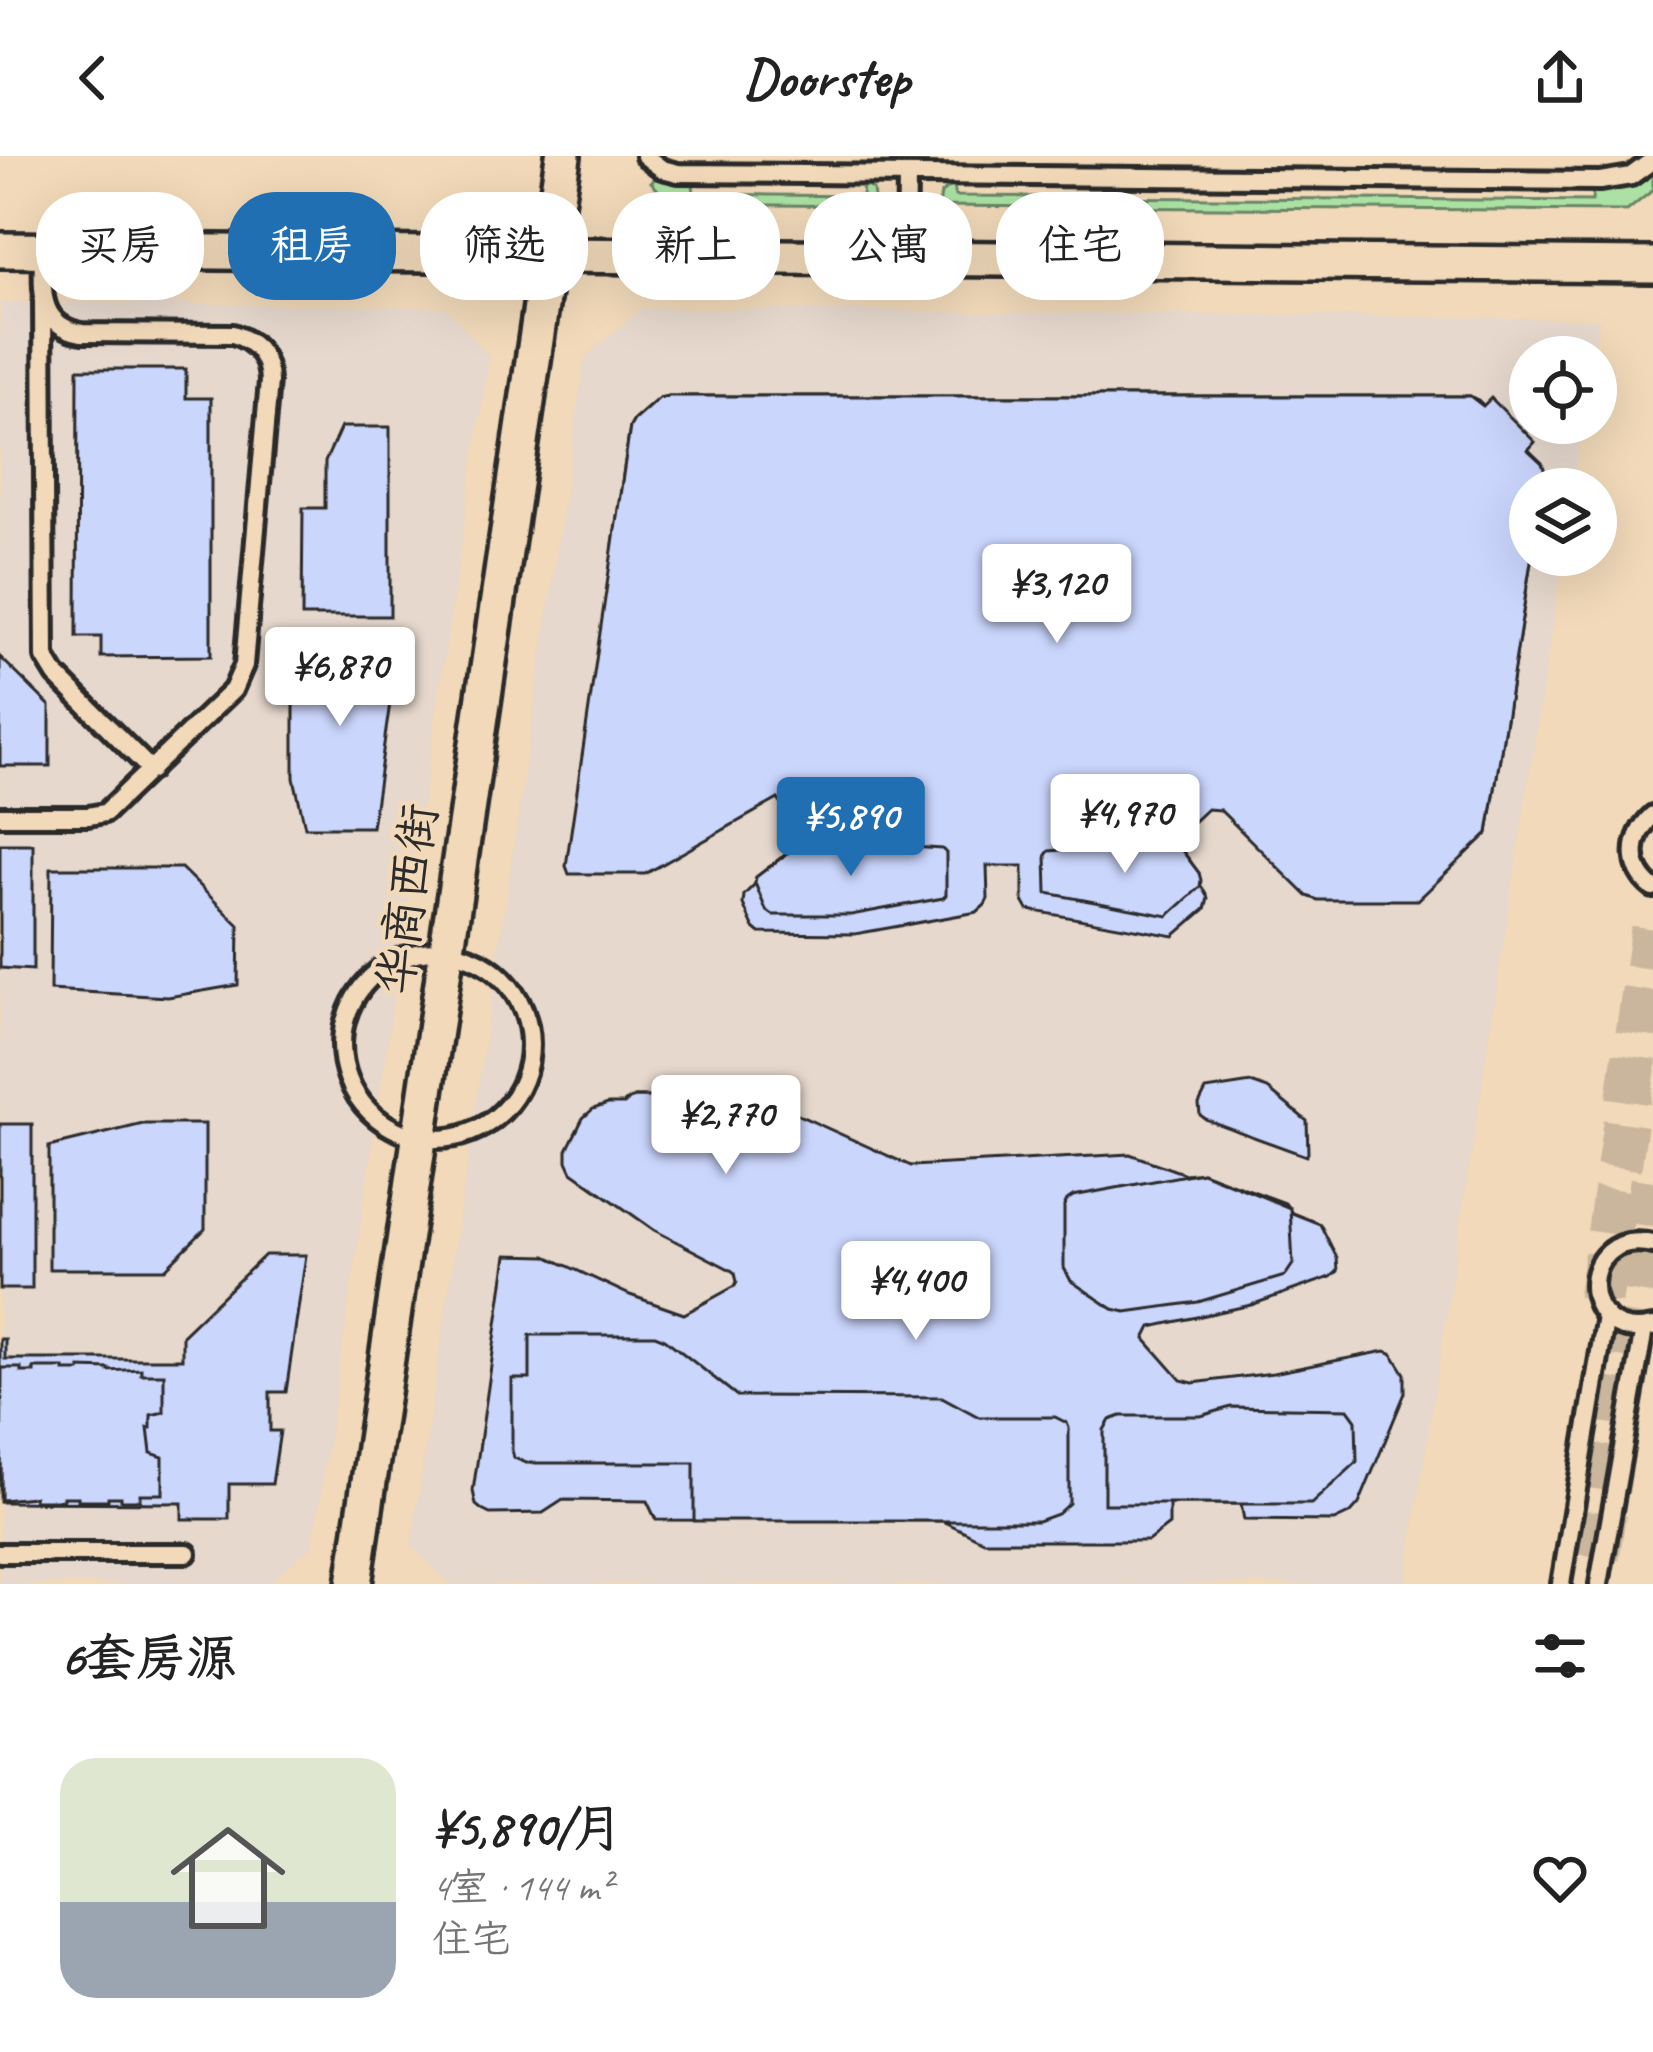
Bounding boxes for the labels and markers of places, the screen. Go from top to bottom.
pin: ¥3,120 [959,544,1155,646]
pin: ¥6,870 [242,627,438,729]
pin: ¥4,970 [1027,774,1223,876]
pin: ¥5,890 [753,777,949,879]
pin: ¥2,770 [628,1075,824,1177]
pin: ¥4,400 [818,1241,1014,1343]

